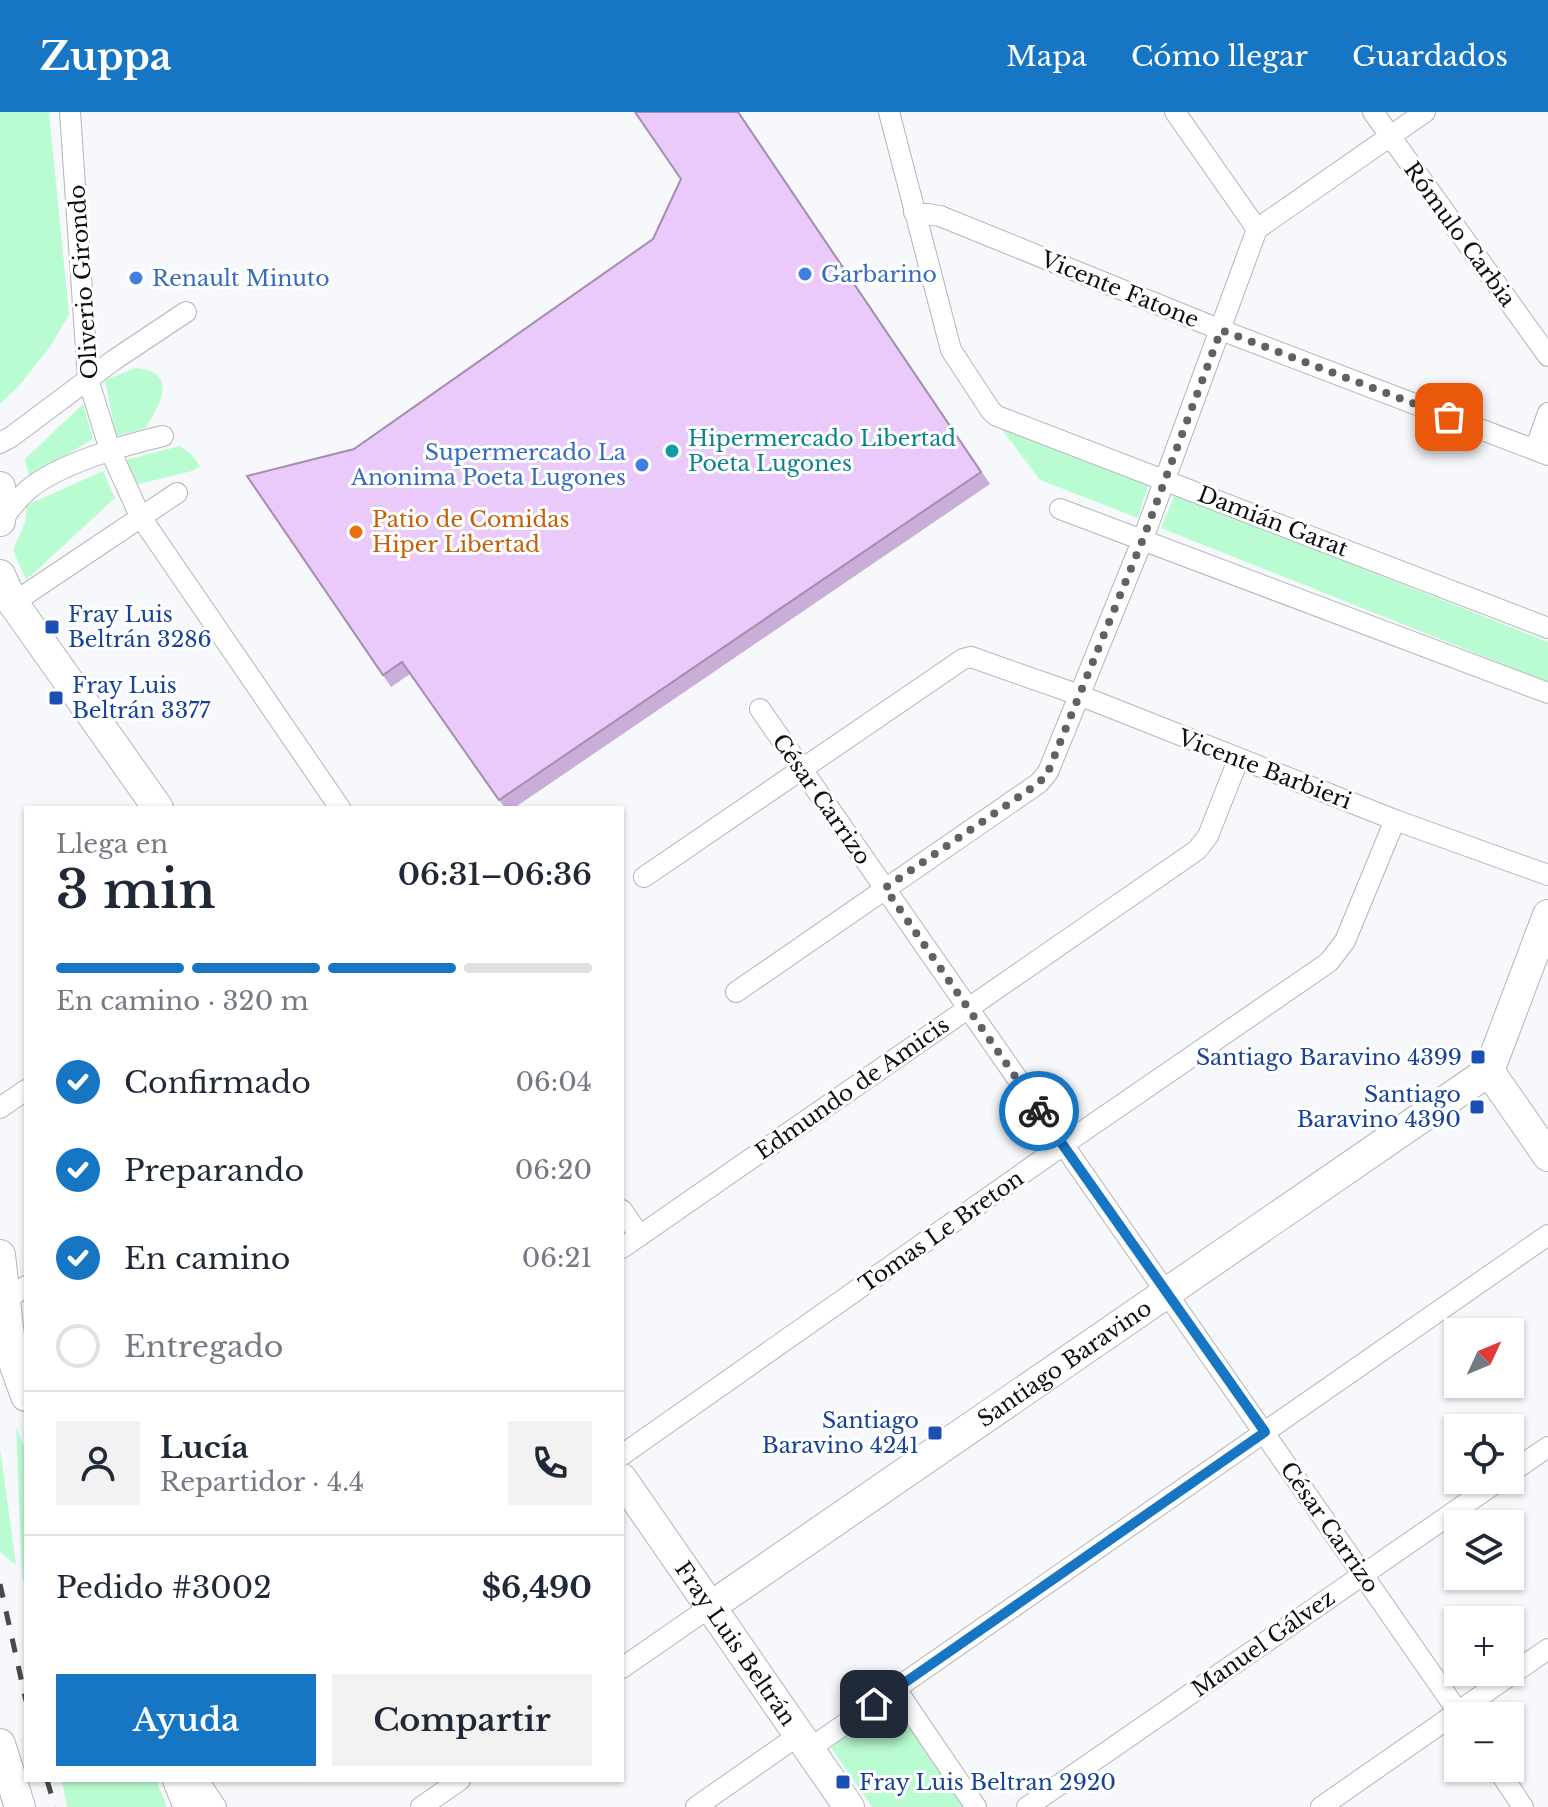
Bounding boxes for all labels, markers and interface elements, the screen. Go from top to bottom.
text: Zuppa [40,33,172,80]
text: Mapa [1006,39,1087,74]
text: Cómo llegar [1131,39,1308,74]
text: Guardados [1352,39,1508,74]
street label: Rómulo Carbia [1398,157,1522,313]
street label: Oliverio Girondo [63,184,104,380]
street label: Vicente Fatone [1036,245,1203,333]
place label: Garbarino [821,261,937,288]
place label: Renault Minuto [152,265,330,292]
marker: Garbarino [796,265,814,283]
marker: Renault Minuto [127,269,145,287]
pin [1415,383,1483,451]
icon: bag [1427,395,1471,439]
place label: Hipermercado Libertad Poeta Lugones [688,425,956,477]
place label: Supermercado La Anonima Poeta Lugones [350,439,627,491]
marker: Hipermercado Libertad Poeta Lugones [663,442,681,460]
marker: Supermercado La Anonima Poeta Lugones [633,456,651,474]
street label: Damián Garat [1194,480,1352,563]
place label: Patio de Comidas Hiper Libertad [372,506,570,558]
marker: Patio de Comidas Hiper Libertad [347,523,365,541]
place label: Fray Luis Beltrán 3286 [68,601,212,653]
marker: Fray Luis Beltrán 3286 [43,618,61,636]
place label: Fray Luis Beltrán 3377 [72,672,211,724]
marker: Fray Luis Beltrán 3377 [47,689,65,707]
street label: Vicente Barbieri [1173,724,1356,815]
street label: César Carrizo [766,729,877,870]
text: Llega en [56,828,168,860]
text: 06:31–06:36 [398,856,592,893]
text: 3 min [56,858,216,922]
text: En camino · 320 m [56,985,309,1017]
street label: Edmundo de Amicis [750,1011,954,1165]
place label: Santiago Baravino 4399 [1196,1044,1462,1071]
marker: Santiago Baravino 4399 [1469,1048,1487,1066]
icon: check [56,1060,100,1104]
text: Confirmado [124,1064,311,1101]
text: 06:04 [516,1066,592,1098]
courier [999,1071,1079,1151]
place label: Santiago Baravino 4390 [1297,1081,1461,1133]
icon: bike [1017,1089,1061,1133]
marker: Santiago Baravino 4390 [1468,1098,1486,1116]
icon: check [56,1148,100,1192]
text: Preparando [124,1152,304,1189]
text: 06:20 [515,1154,592,1186]
street label: Tomas Le Breton [854,1165,1029,1298]
icon: check [56,1236,100,1280]
text: En camino [124,1240,290,1277]
text: 06:21 [522,1242,592,1274]
street label: Santiago Baravino [972,1294,1157,1433]
north arrow [1444,1318,1524,1398]
map controls [1444,1318,1524,1782]
text: Entregado [124,1328,283,1365]
place label: Santiago Baravino 4241 [762,1407,919,1459]
button: locate [1444,1414,1524,1494]
button: person [56,1421,140,1505]
button: phone [508,1421,592,1505]
marker: Santiago Baravino 4241 [926,1424,944,1442]
text: Lucía [160,1429,249,1466]
street label: César Carrizo [1274,1457,1385,1598]
text: Repartidor · 4.4 [160,1466,364,1498]
button: layers [1444,1510,1524,1590]
street label: Fray Luis Beltrán [669,1556,802,1731]
text: Pedido #3002 [56,1569,272,1606]
text: $6,490 [482,1569,592,1606]
street label: Manuel Gálvez [1187,1584,1340,1703]
button: + [1444,1606,1524,1686]
pin [840,1670,908,1738]
button: Ayuda [56,1674,316,1766]
button: Compartir [332,1674,592,1766]
icon: home [852,1682,896,1726]
button: − [1444,1702,1524,1782]
place label: Fray Luis Beltran 2920 [859,1769,1116,1796]
marker: Fray Luis Beltran 2920 [834,1773,852,1791]

